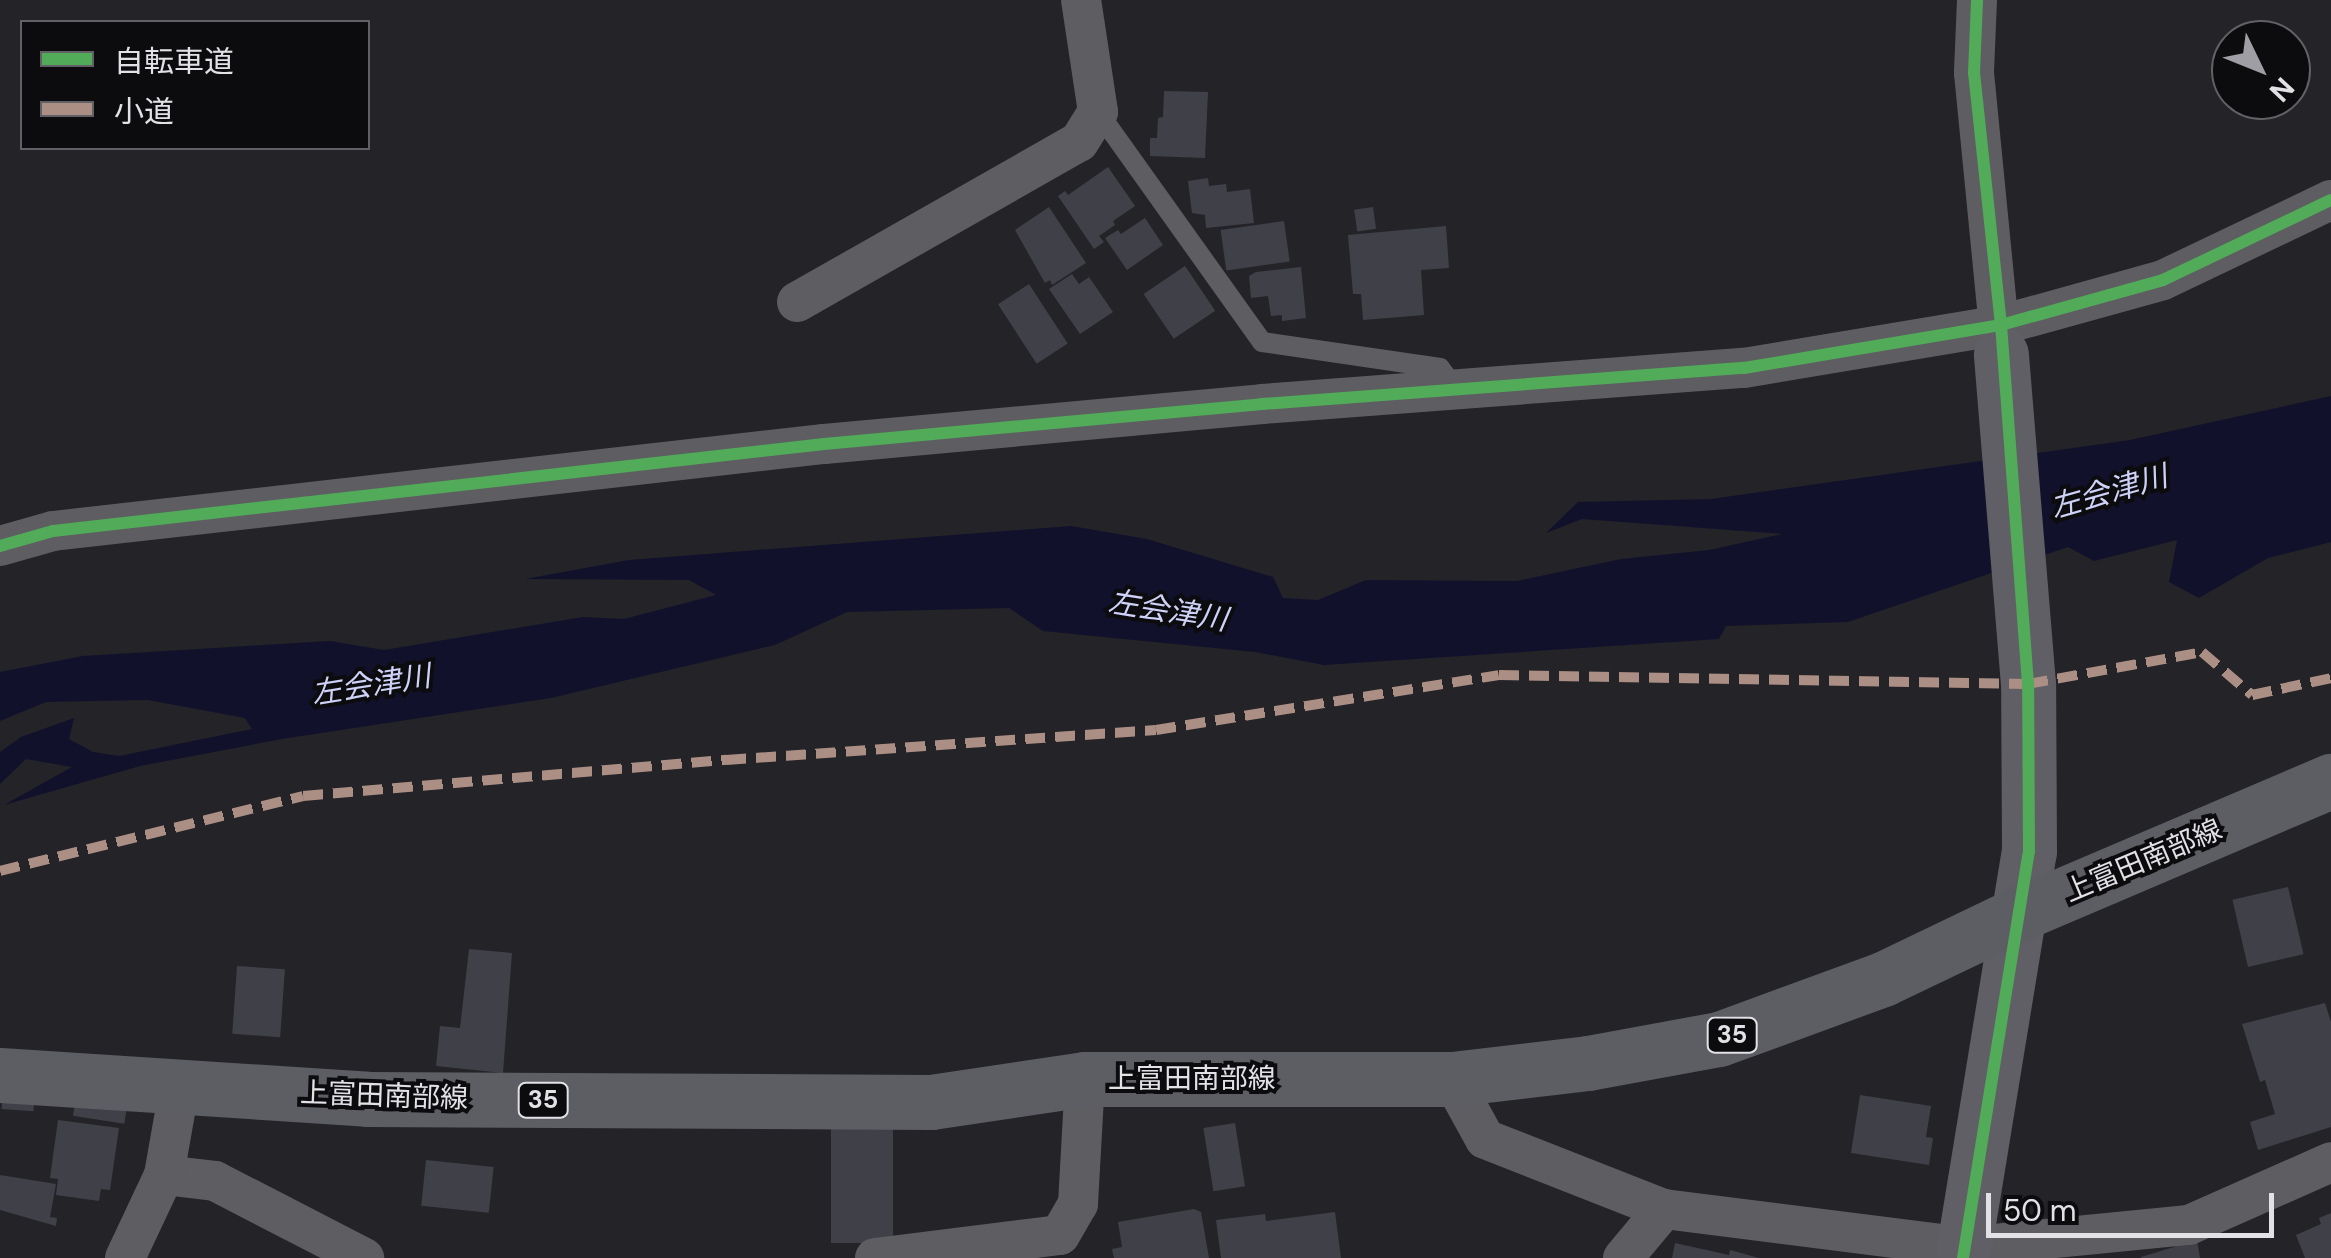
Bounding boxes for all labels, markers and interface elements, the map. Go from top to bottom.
legend [20,20,370,150]
north arrow [2211,20,2311,120]
text: 自転車道 [114,42,234,81]
text: N [2261,69,2302,110]
text: 小道 [114,92,174,131]
water label: 左会津川 [2046,458,2172,526]
water label: 左会津川 [1106,584,1230,638]
water label: 左会津川 [309,658,433,712]
street label: 上富田南部線 [2059,813,2227,909]
road number: 35 [1704,1015,1760,1055]
street label: 上富田南部線 [1108,1062,1276,1096]
street label: 上富田南部線 [299,1076,469,1116]
road number: 35 [516,1080,570,1120]
scale bar [1991,1173,2278,1235]
text: 50 m [2003,1191,2077,1230]

